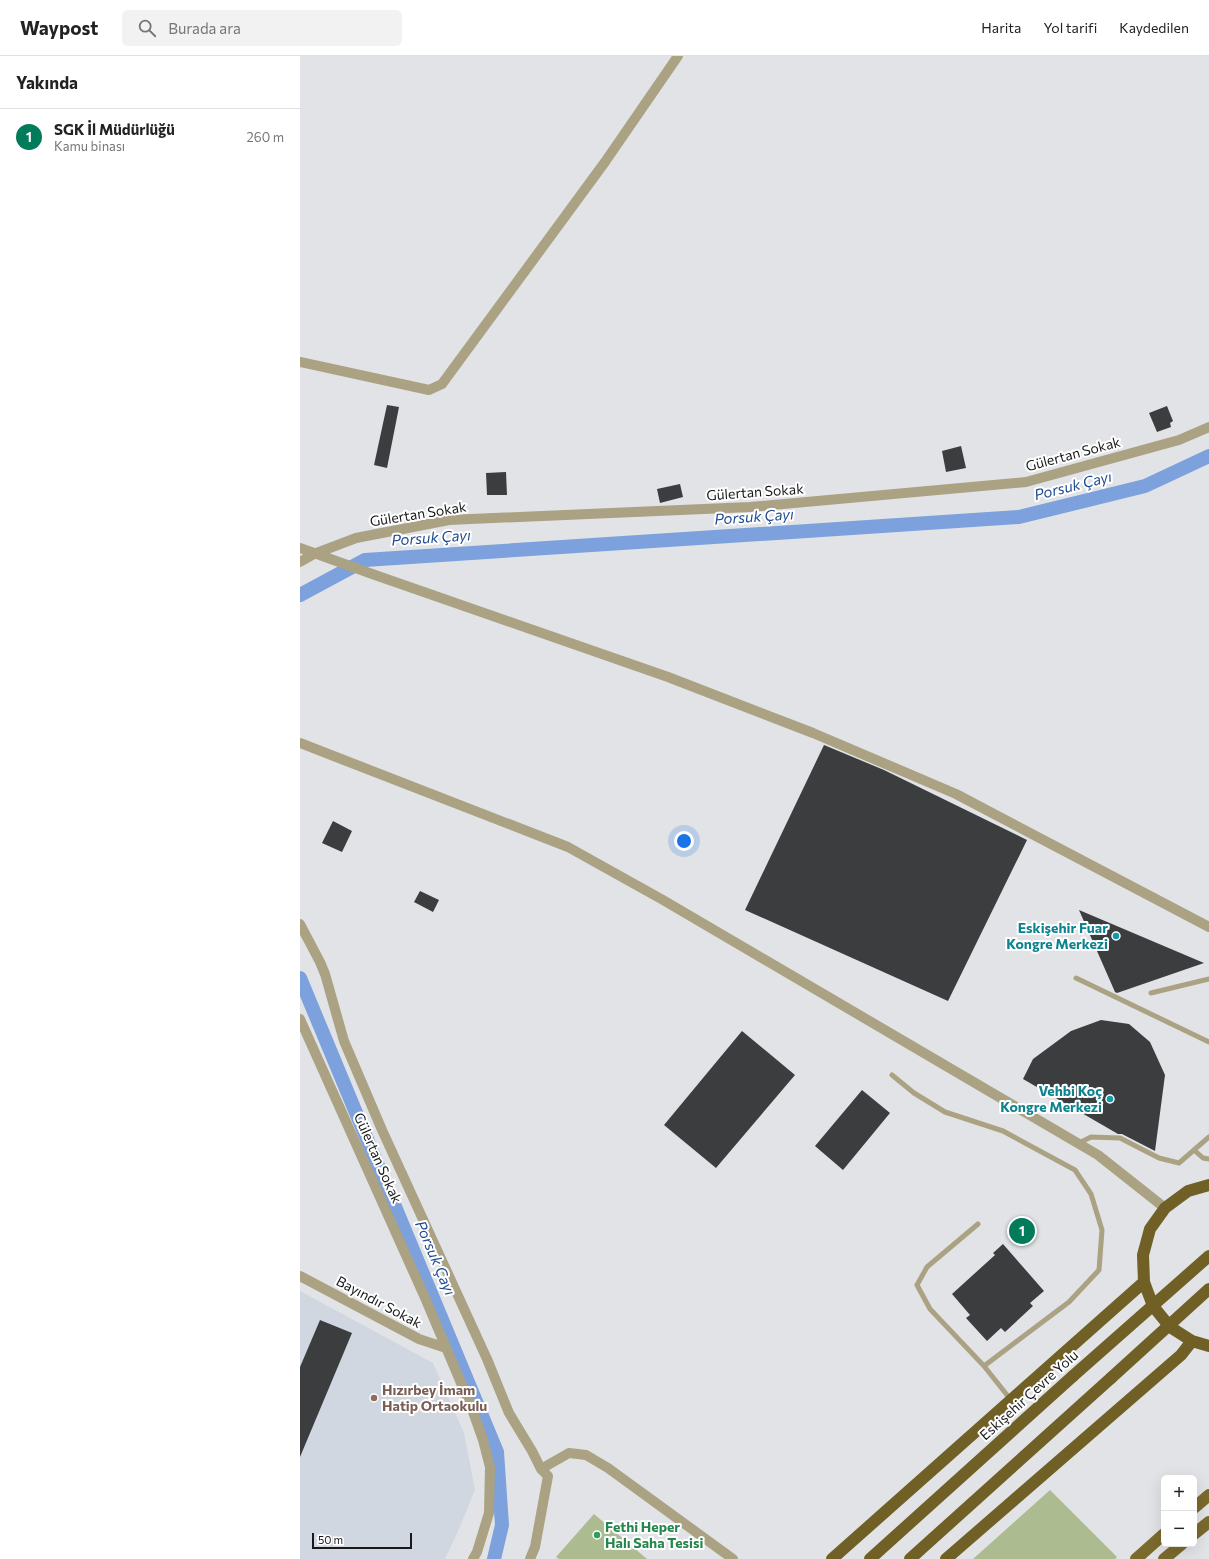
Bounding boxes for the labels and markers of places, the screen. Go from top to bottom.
place label: Eskişehir Fuar Kongre Merkezi [1006,919,1108,952]
marker: Eskişehir Fuar Kongre Merkezi [1111,931,1121,941]
place label: Vehbi Koç Kongre Merkezi [1000,1082,1102,1115]
marker: Vehbi Koç Kongre Merkezi [1105,1094,1115,1104]
pin: 1 [1009,1216,1035,1246]
place label: Hızırbey İmam Hatip Ortaokulu [382,1381,487,1414]
marker: Hızırbey İmam Hatip Ortaokulu [369,1393,379,1403]
place label: Fethi Heper Halı Saha Tesisi [605,1518,704,1551]
marker: Fethi Heper Halı Saha Tesisi [592,1530,602,1540]

